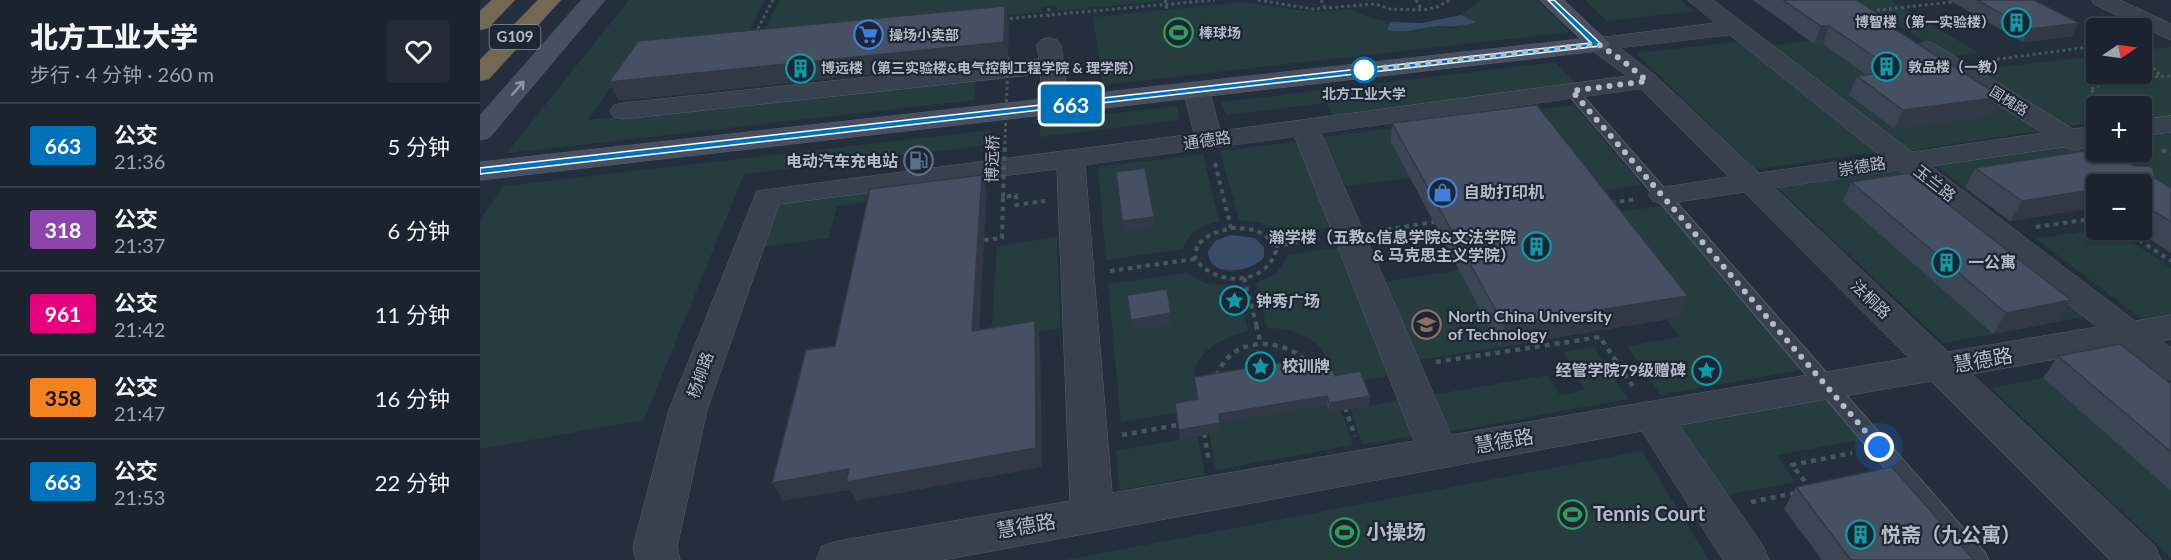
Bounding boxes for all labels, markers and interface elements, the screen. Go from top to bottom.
building icon: 博智楼（第一实验楼） [2000,6,2032,38]
place label: 博智楼（第一实验楼） [1855,13,1995,30]
sports icon: 棒球场 [1162,17,1194,49]
north arrow [2086,18,2152,84]
map controls [2086,18,2152,240]
text: 北方工业大学 [30,19,198,53]
supermarket icon: 操场小卖部 [852,19,884,51]
button: heart [387,20,450,83]
place label: 棒球场 [1199,24,1241,41]
road number: G109 [489,25,540,49]
place label: 操场小卖部 [889,26,959,43]
building icon: 敦品楼（一教） [1871,51,1903,83]
building icon: 博远楼（第三实验楼&电气控制工程学院 & 理学院） [784,52,816,84]
marker: 北方工业大学 [1351,57,1377,83]
place label: 敦品楼（一教） [1908,58,2006,75]
place label: 博远楼（第三实验楼&电气控制工程学院 & 理学院） [821,59,1142,76]
text: 步行 · 4 分钟 · 260 m [30,62,214,86]
one-way arrow [512,80,525,96]
street label: 国槐路 [1987,82,2032,119]
line badge: 663 [1036,84,1106,124]
place label: 北方工业大学 [1322,85,1406,102]
text: 663 [1053,92,1089,117]
button: + [2086,96,2152,162]
text: 公交 [114,121,158,148]
street label: 通德路 [1182,127,1232,152]
text: 663 [45,133,81,158]
text: 5 分钟 [388,133,450,160]
street label: 博远桥 [982,135,1001,183]
fuel station icon: 电动汽车充电站 [903,145,935,177]
text: 21:36 [114,149,165,173]
place label: 电动汽车充电站 [786,151,898,170]
street label: 崇德路 [1837,152,1887,179]
street label: 玉兰路 [1911,160,1960,205]
button: − [2086,174,2152,240]
shop icon: 自助打印机 [1427,176,1459,208]
place label: 自助打印机 [1464,182,1544,201]
text: 公交 [114,205,158,232]
text: 318 [45,217,81,242]
text: 6 分钟 [388,217,450,244]
place label: 瀚学楼（五教&信息学院&文法学院 & 马克思主义学院） [1269,227,1516,264]
building icon: 瀚学楼（五教&信息学院&文法学院 & 马克思主义学院） [1521,230,1553,262]
text: 21:37 [114,233,165,257]
building icon: 一公寓 [1931,246,1963,278]
place label: 一公寓 [1968,252,2016,271]
street label: 法桐路 [1847,275,1895,322]
place icon: 钟秀广场 [1219,285,1251,317]
text: 公交 [114,289,158,316]
place label: 钟秀广场 [1256,291,1320,310]
text: 961 [45,301,81,326]
text: 11 分钟 [375,301,450,328]
place label: North China University of Technology [1448,306,1612,343]
school or university icon: North China University of Technology [1411,309,1443,341]
text: 21:42 [114,317,165,341]
street label: 慧德路 [1951,342,2014,376]
street label: 杨柳路 [682,349,717,401]
place icon: 校训牌 [1245,350,1277,382]
place icon: 经管学院79级赠碑 [1691,354,1723,386]
place label: 校训牌 [1282,356,1330,375]
place label: 经管学院79级赠碑 [1555,360,1686,379]
text: 公交 [114,373,158,400]
text: 358 [45,385,81,410]
text: 16 分钟 [375,385,450,412]
text: 21:47 [114,401,165,425]
street label: 慧德路 [1472,423,1535,457]
your location [1864,432,1894,462]
text: 公交 [114,457,158,484]
text: 663 [45,469,81,494]
text: 22 分钟 [375,469,450,496]
text: 21:53 [114,485,165,509]
sports icon: Tennis Court [1556,498,1588,530]
place label: Tennis Court [1593,501,1706,525]
street label: 慧德路 [994,508,1057,542]
sports icon: 小操场 [1329,516,1361,548]
place label: 小操场 [1366,519,1426,543]
building icon: 悦斋（九公寓） [1844,519,1876,551]
place label: 悦斋（九公寓） [1881,522,2021,546]

